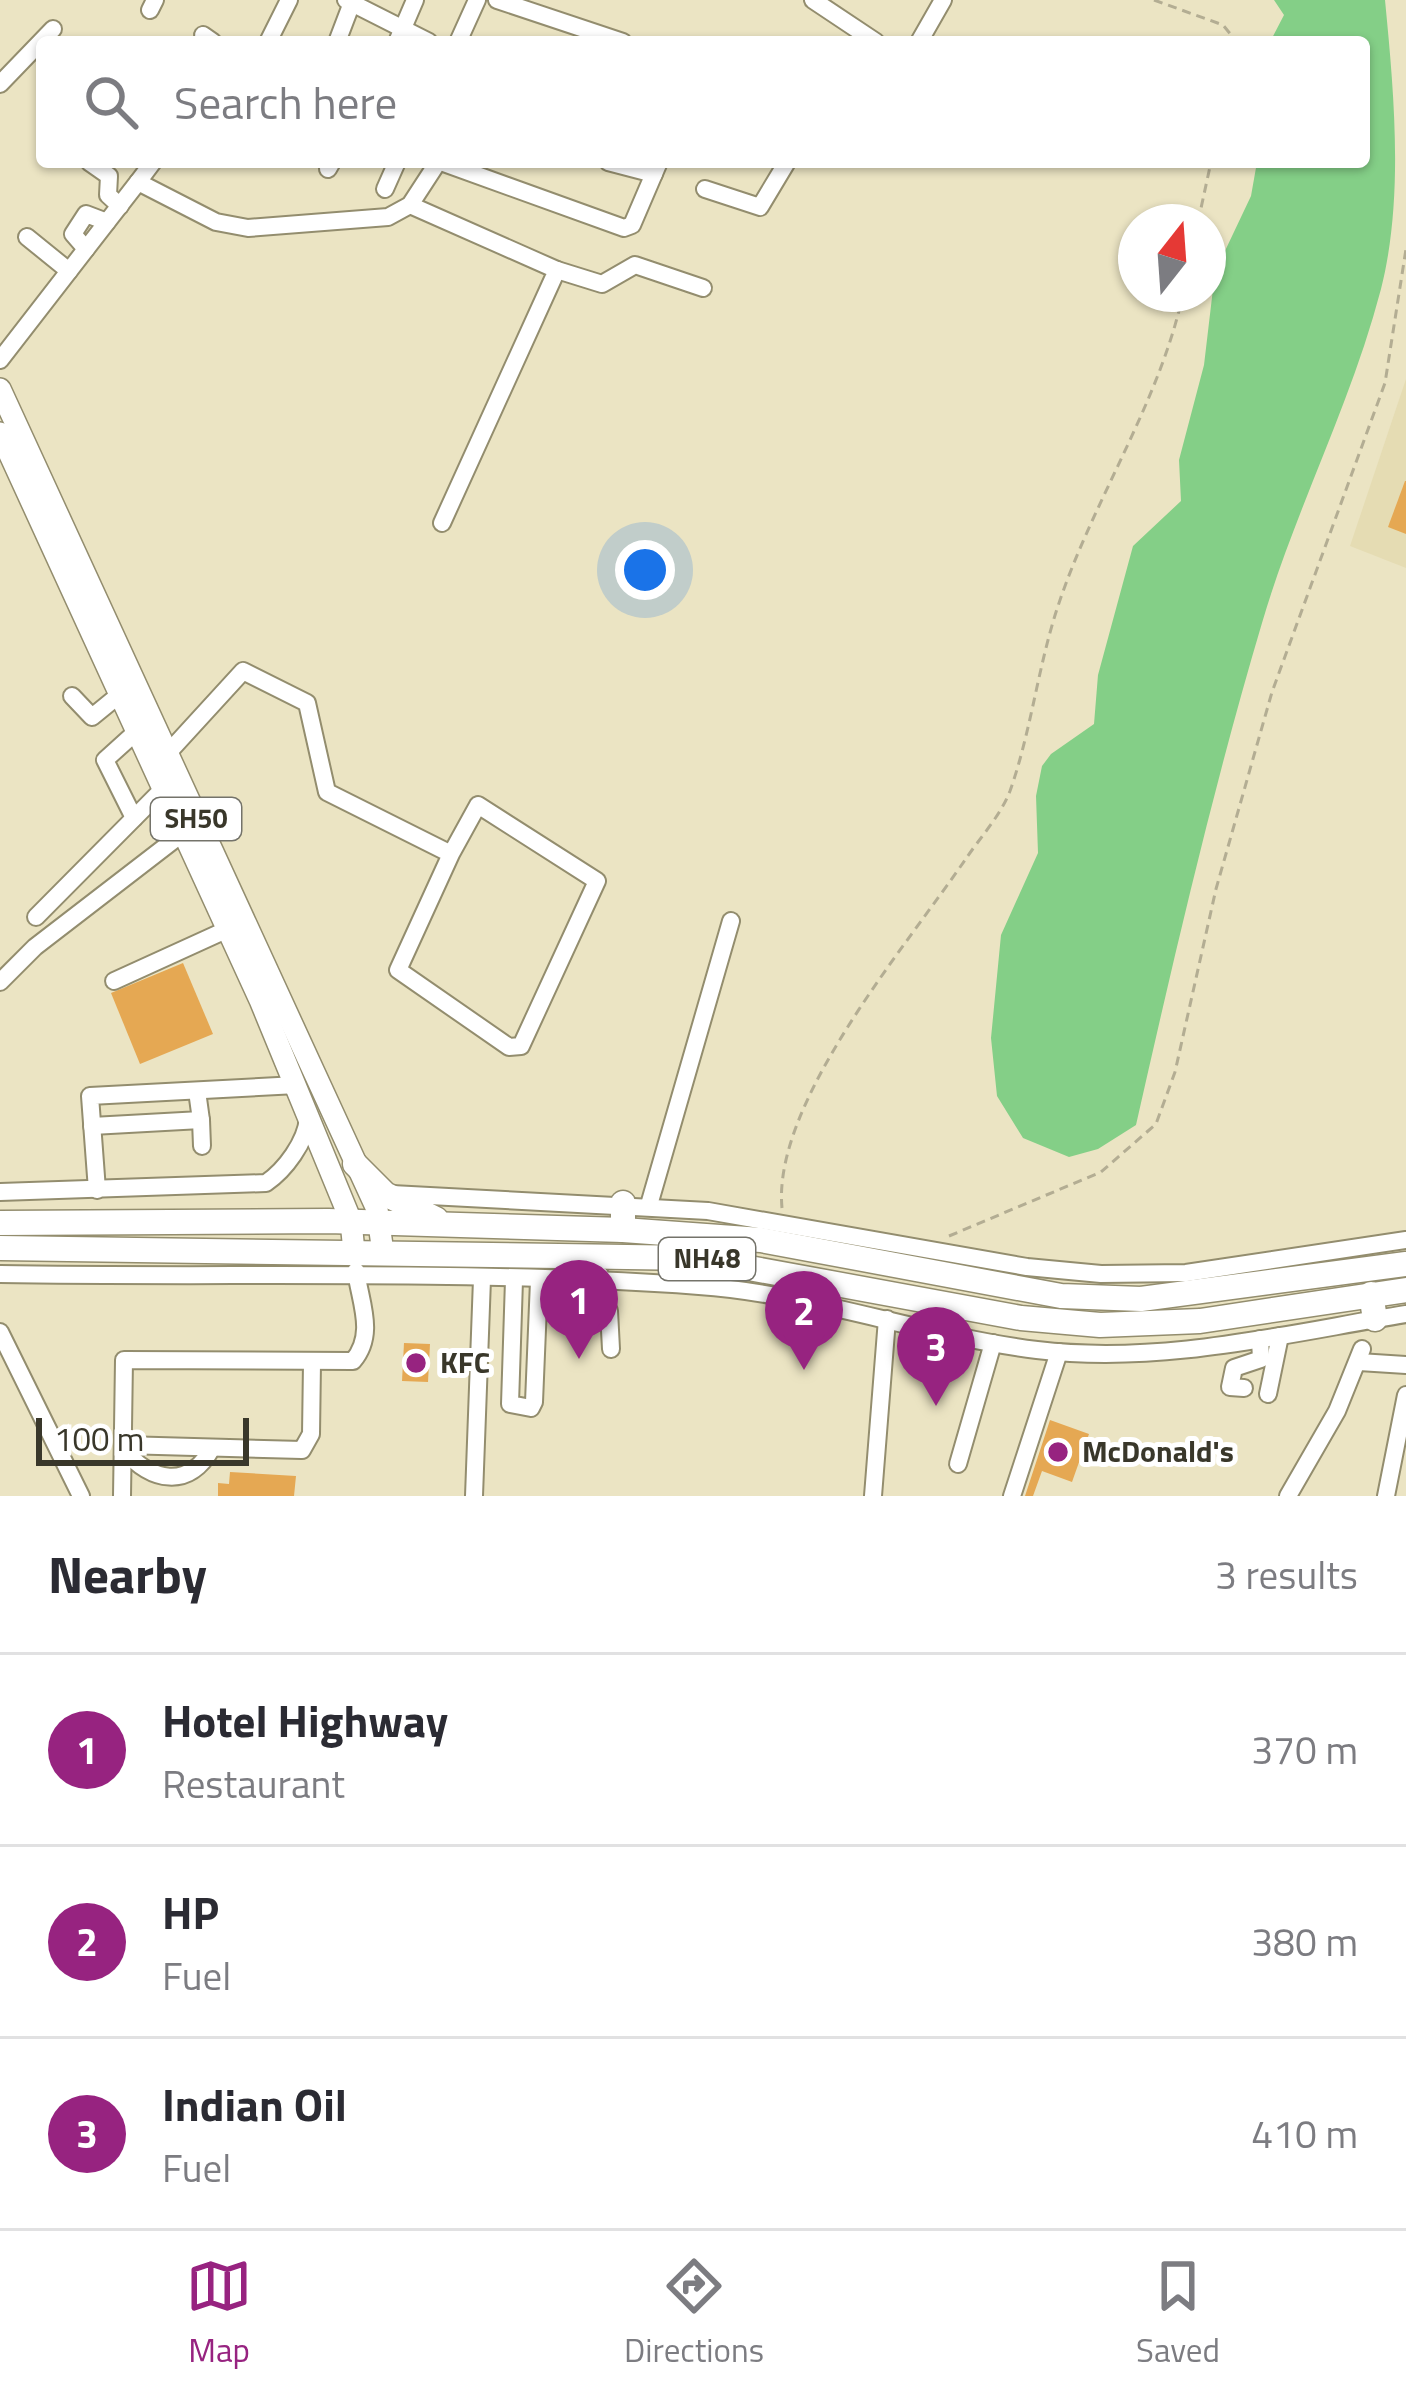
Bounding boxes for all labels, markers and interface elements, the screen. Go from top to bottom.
search box [36,36,1370,168]
text: Search here [174,68,397,136]
icon: search [78,69,144,135]
north arrow [1118,204,1226,312]
your location [615,540,675,600]
road number: SH50 [151,798,241,840]
road number: NH48 [659,1238,755,1280]
pin: 1 [540,1260,618,1359]
pin: 2 [765,1271,843,1370]
pin: 3 [897,1307,975,1406]
place label: KFC [440,1339,490,1385]
marker: KFC [403,1350,429,1376]
scale bar [36,1412,249,1465]
text: 100 m [54,1414,144,1464]
place label: McDonald's [1082,1428,1234,1474]
marker: McDonald's [1045,1439,1071,1465]
text: Nearby [48,1535,207,1613]
text: 3 results [1215,1545,1358,1604]
text: Hotel Highway [162,1686,448,1754]
text: 1 [76,1720,98,1779]
text: 370 m [1251,1720,1358,1779]
text: Restaurant [162,1754,345,1813]
text: HP [162,1878,219,1946]
text: 2 [76,1912,98,1971]
text: 380 m [1251,1912,1358,1971]
text: Fuel [162,1946,231,2005]
text: Indian Oil [162,2070,347,2138]
text: 3 [76,2104,98,2163]
text: 410 m [1251,2104,1358,2163]
text: Fuel [162,2138,231,2197]
tab: Map [186,2253,252,2375]
tab: Directions [624,2253,764,2375]
tab: Saved [1136,2253,1220,2375]

